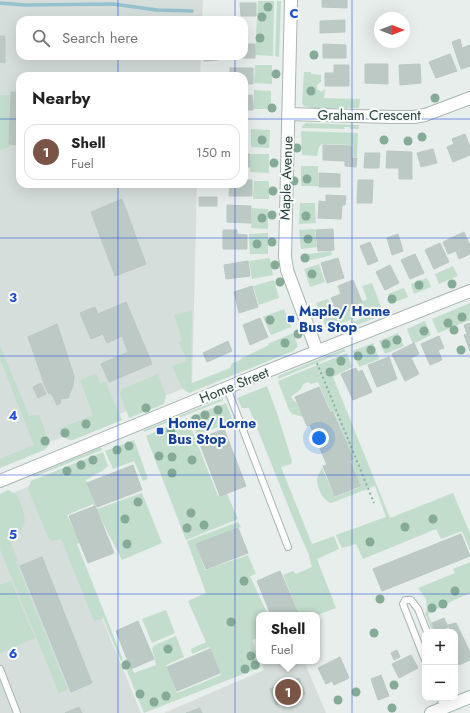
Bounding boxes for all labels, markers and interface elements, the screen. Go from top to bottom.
text: C [289,4,299,23]
north arrow [374,12,410,48]
search box [16,16,248,60]
icon: search [30,27,52,49]
text: Search here [62,27,138,49]
text: Nearby [32,86,90,110]
street label: Graham Crescent [317,105,421,125]
text: Shell [71,132,106,154]
street label: Maple Avenue [275,136,297,220]
text: 1 [43,143,49,162]
text: 150 m [196,143,231,162]
text: Fuel [71,154,94,173]
text: 3 [9,288,17,307]
place label: Maple/ Home Bus Stop [299,301,390,337]
marker: Maple/ Home Bus Stop [286,314,296,324]
street label: Home Street [196,362,272,408]
text: 4 [8,406,18,425]
place label: Home/ Lorne Bus Stop [168,413,256,449]
marker: Home/ Lorne Bus Stop [155,426,165,436]
your location [309,428,329,448]
text: 5 [9,525,17,544]
popup [256,612,320,664]
text: Shell [271,618,305,640]
map controls [422,629,458,701]
button: + [422,629,458,665]
text: Fuel [271,640,293,659]
text: 6 [9,644,18,663]
button: − [422,665,458,701]
pin: 1 [275,677,301,707]

